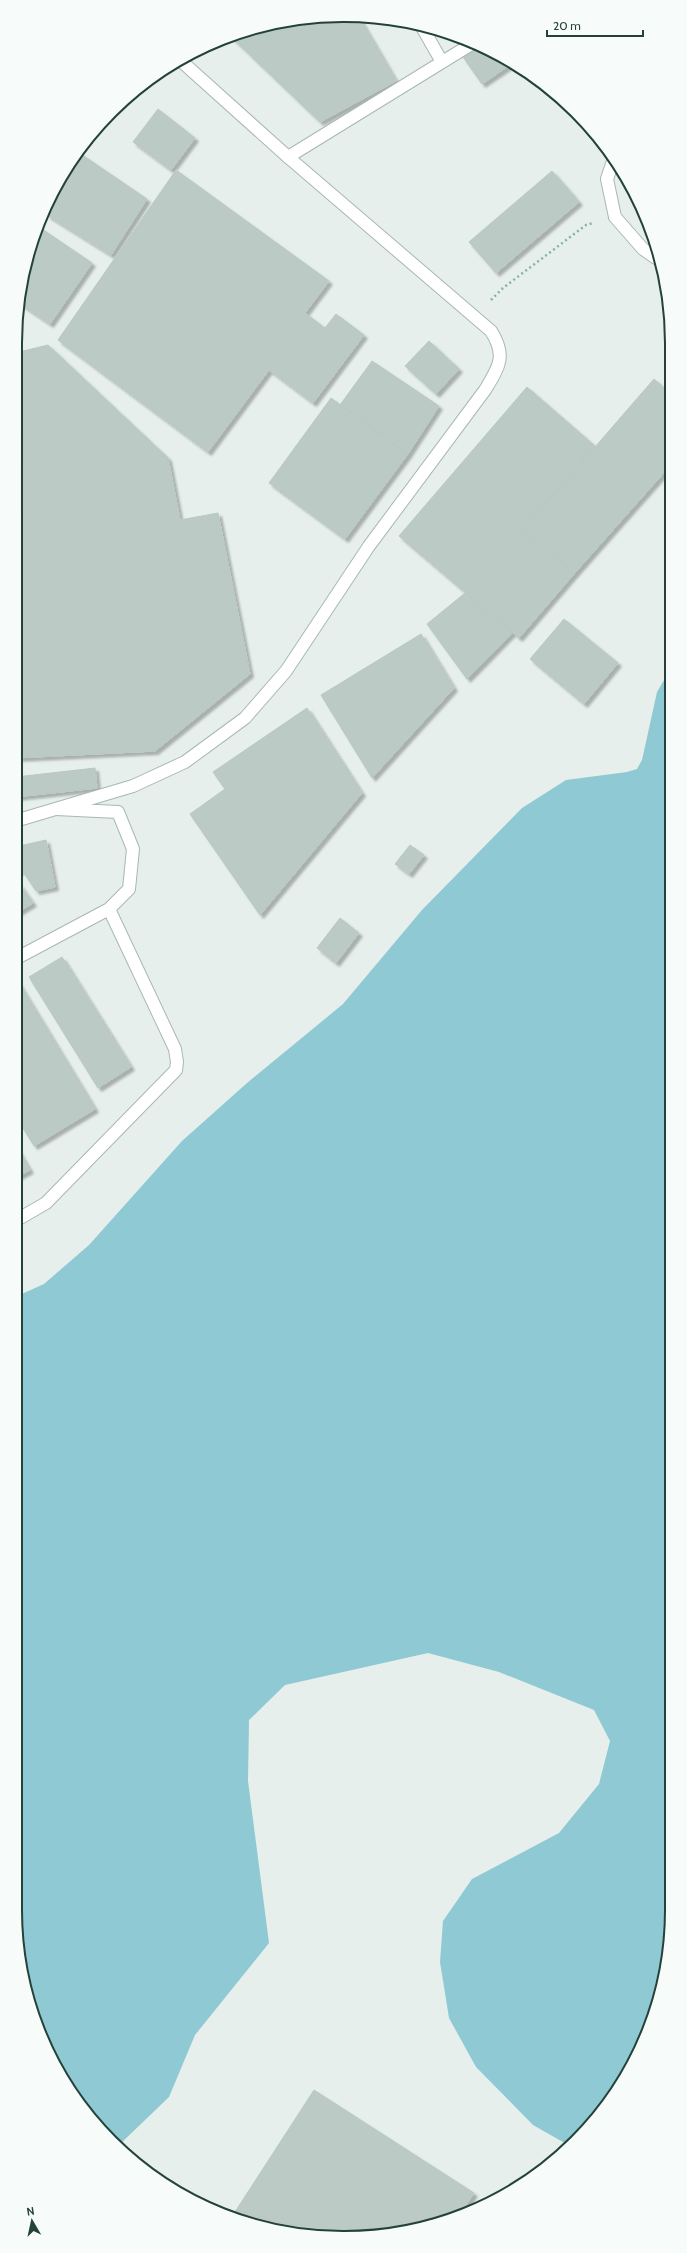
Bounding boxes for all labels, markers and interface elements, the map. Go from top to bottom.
scale bar [547,12,643,38]
text: 20 m [553,18,581,33]
north arrow [12,2201,52,2241]
text: N [25,2204,35,2219]

